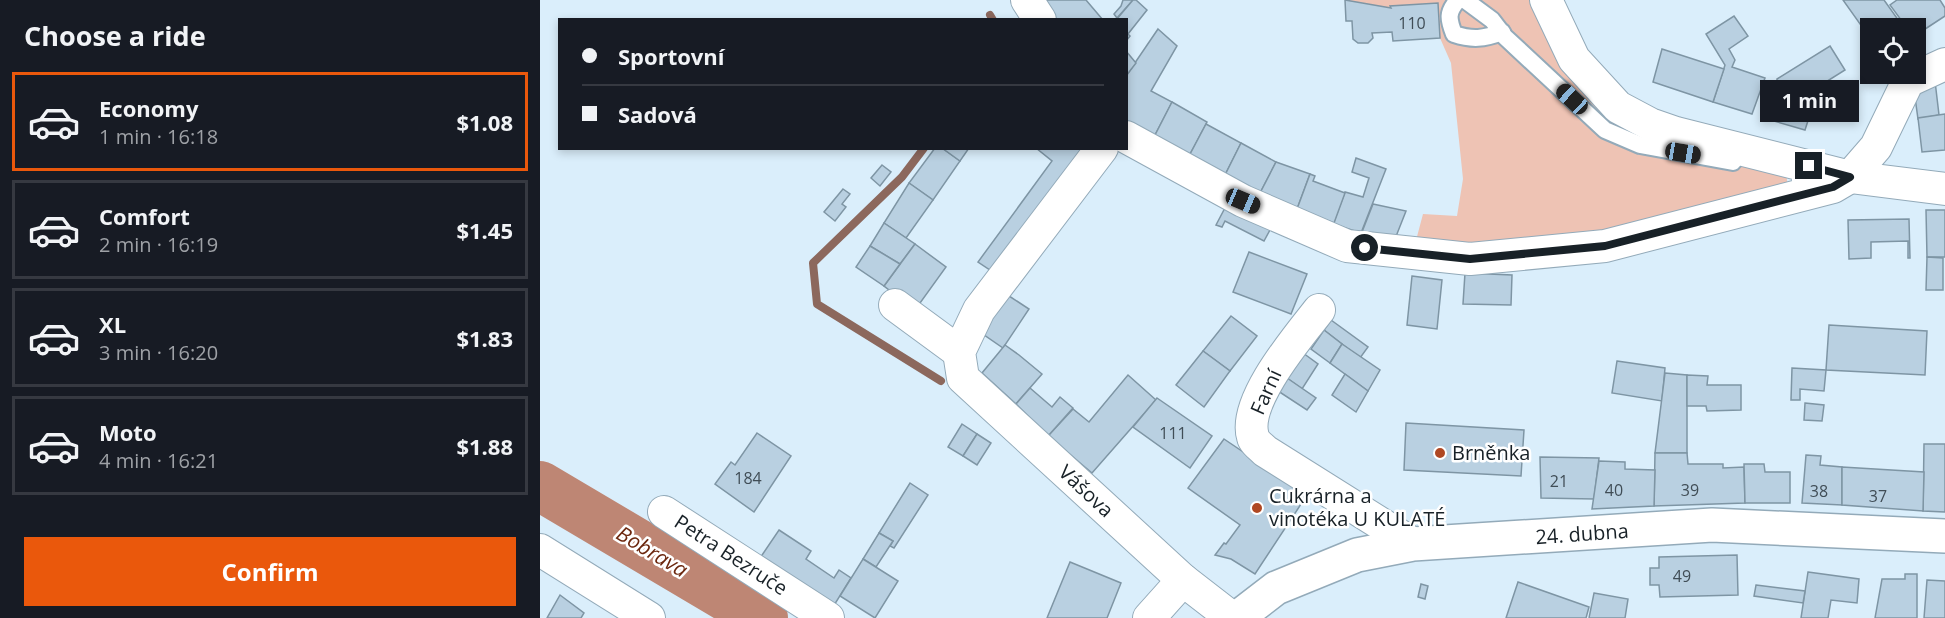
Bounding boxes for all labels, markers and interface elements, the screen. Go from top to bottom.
house number: 110 [1398,12,1426,34]
text: Choose a ride [24,17,206,54]
map controls [1860,18,1926,84]
button: locate [1860,18,1926,84]
text: Sportovní [618,41,725,71]
callout: 1 min [1760,79,1858,121]
car [1553,80,1591,118]
text: 1 min [1782,87,1837,114]
text: Economy [99,93,198,123]
icon: car [27,95,81,149]
text: Sadová [618,99,697,129]
text: $1.08 [456,107,513,137]
text: 1 min · 16:18 [99,123,218,150]
car [1664,141,1702,165]
route end [1795,152,1822,179]
car [1223,186,1263,216]
text: Comfort [99,201,190,231]
icon: car [27,203,81,257]
text: $1.45 [456,215,513,245]
text: 2 min · 16:19 [99,231,218,258]
route start [1351,234,1378,261]
text: XL [99,309,126,339]
icon: car [27,311,81,365]
text: $1.83 [456,323,513,353]
text: 3 min · 16:20 [99,339,218,366]
street label: Farní [1244,364,1288,419]
text: Moto [99,417,157,447]
icon: car [27,419,81,473]
house number: 111 [1159,422,1187,444]
text: $1.88 [456,431,513,461]
place label: Brněnka [1452,439,1530,466]
marker: Brněnka [1433,446,1447,460]
text: 4 min · 16:21 [99,447,218,474]
street label: Vášova [1053,458,1120,523]
house number: 184 [734,467,762,489]
house number: 21 [1550,470,1568,492]
house number: 40 [1605,479,1623,501]
house number: 39 [1681,479,1699,501]
house number: 38 [1810,480,1828,502]
place label: Cukrárna a vinotéka U KULATÉ [1269,482,1445,532]
house number: 37 [1869,485,1887,507]
marker: Cukrárna a vinotéka U KULATÉ [1250,501,1264,515]
street label: Petra Bezruče [670,508,793,601]
street label: 24. dubna [1534,517,1630,550]
water label: Bobrava [612,519,693,583]
button: Confirm [24,537,516,606]
house number: 49 [1673,565,1691,587]

